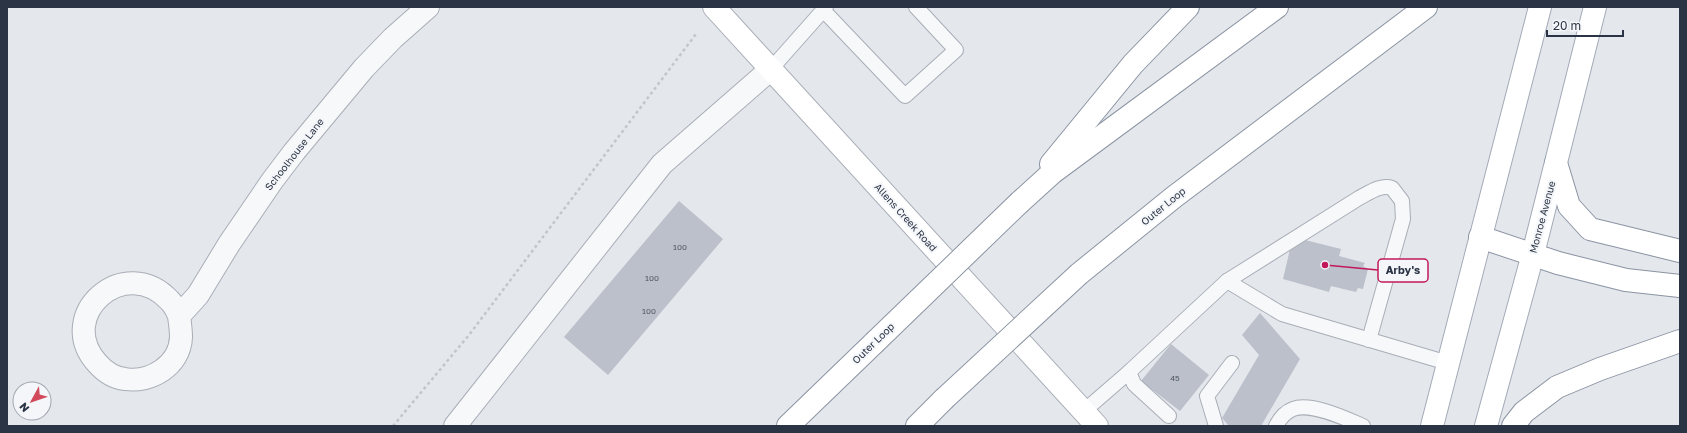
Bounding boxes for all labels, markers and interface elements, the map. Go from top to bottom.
scale bar [1547,12,1623,38]
text: 20 m [1553,18,1581,33]
street label: Schoolhouse Lane [262,115,326,193]
street label: Monroe Avenue [1527,179,1557,254]
street label: Allens Creek Road [872,181,940,253]
street label: Outer Loop [1138,185,1188,227]
house number: 100 [673,242,687,252]
callout: Arby's [1378,259,1428,282]
text: Arby's [1386,263,1420,276]
house number: 100 [645,273,659,283]
house number: 100 [642,306,656,316]
street label: Outer Loop [850,320,896,366]
house number: 45 [1170,373,1180,383]
north arrow [12,381,52,421]
text: N [16,400,32,415]

